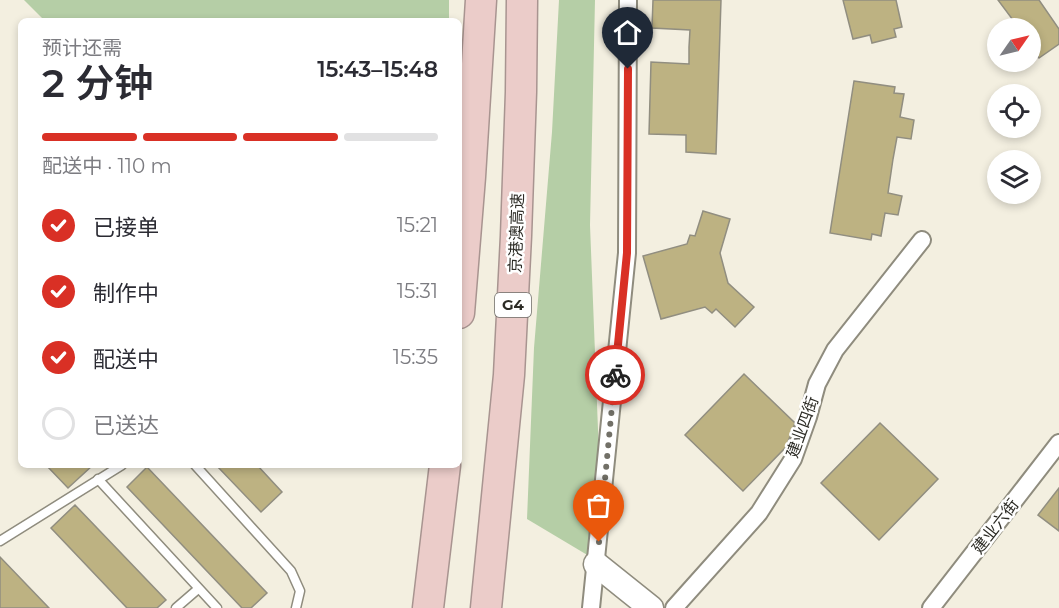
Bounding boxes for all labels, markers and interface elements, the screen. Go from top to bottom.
pin [602,7,653,69]
icon: home [611,16,644,49]
north arrow [987,18,1041,72]
map controls [987,18,1041,204]
text: 预计还需 [42,36,122,60]
text: 15:43–15:48 [317,56,438,83]
text: 2 分钟 [42,59,153,107]
button: locate [987,84,1041,138]
button: layers [987,150,1041,204]
text: 配送中 · 110 m [42,154,172,178]
street label: 京港澳高速 [506,193,527,273]
icon: check [42,209,75,242]
text: 15:21 [397,213,438,237]
text: 已接单 [93,214,159,241]
icon: check [42,275,75,308]
text: 15:31 [397,279,438,303]
text: 制作中 [93,280,159,307]
road number: G4 [495,293,531,317]
icon: check [42,341,75,374]
text: 15:35 [393,345,438,369]
courier [585,345,645,405]
text: 配送中 [93,346,159,373]
icon: bike [599,359,632,392]
street label: 建业四街 [783,394,822,460]
text: 已送达 [93,412,159,439]
pin [573,480,624,542]
icon: bag [582,489,615,522]
street label: 建业六街 [968,495,1023,557]

